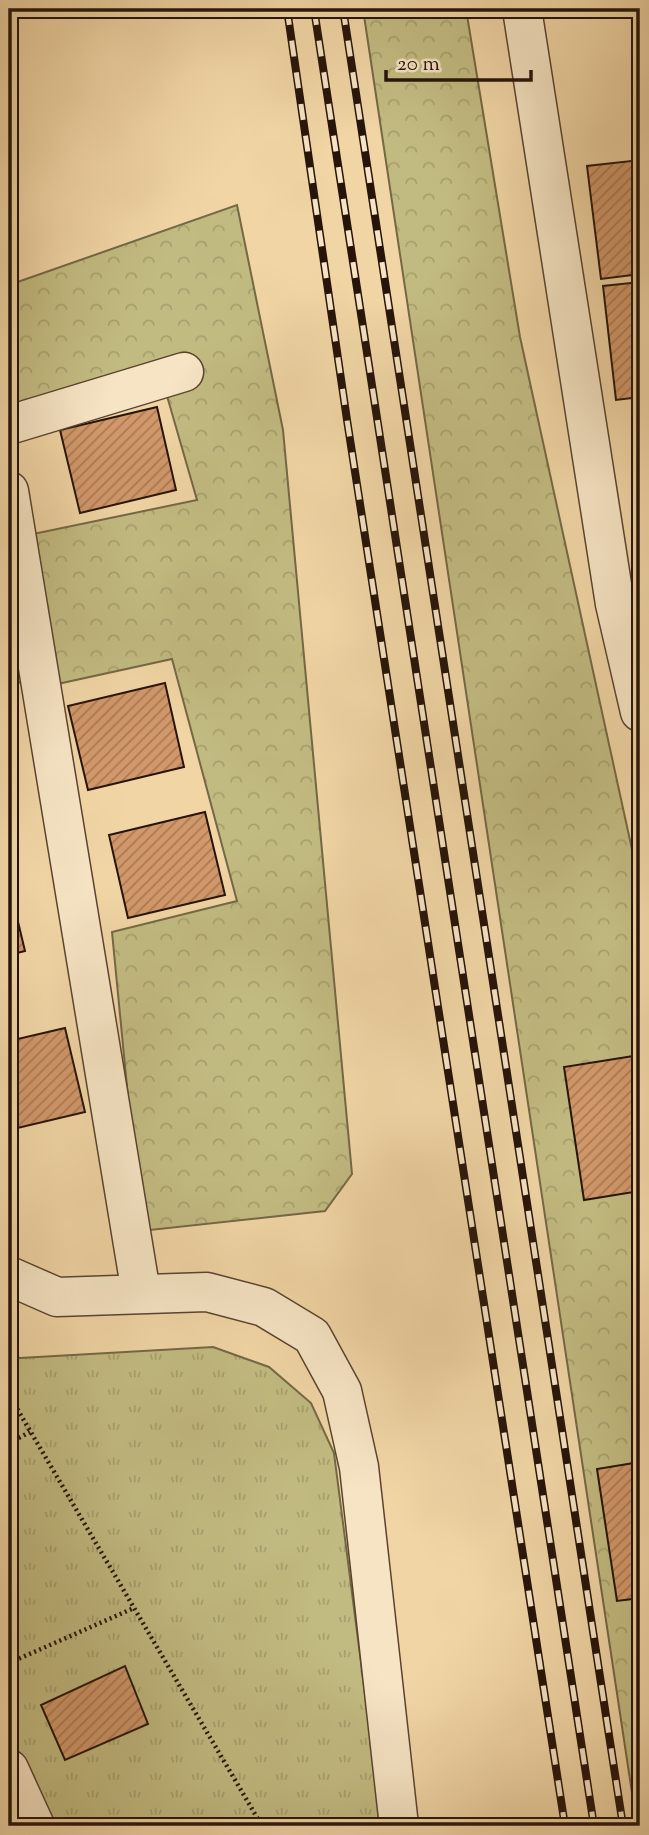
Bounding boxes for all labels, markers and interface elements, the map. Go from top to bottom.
scale bar [386,38,532,82]
text: 20 m [397,50,440,80]

